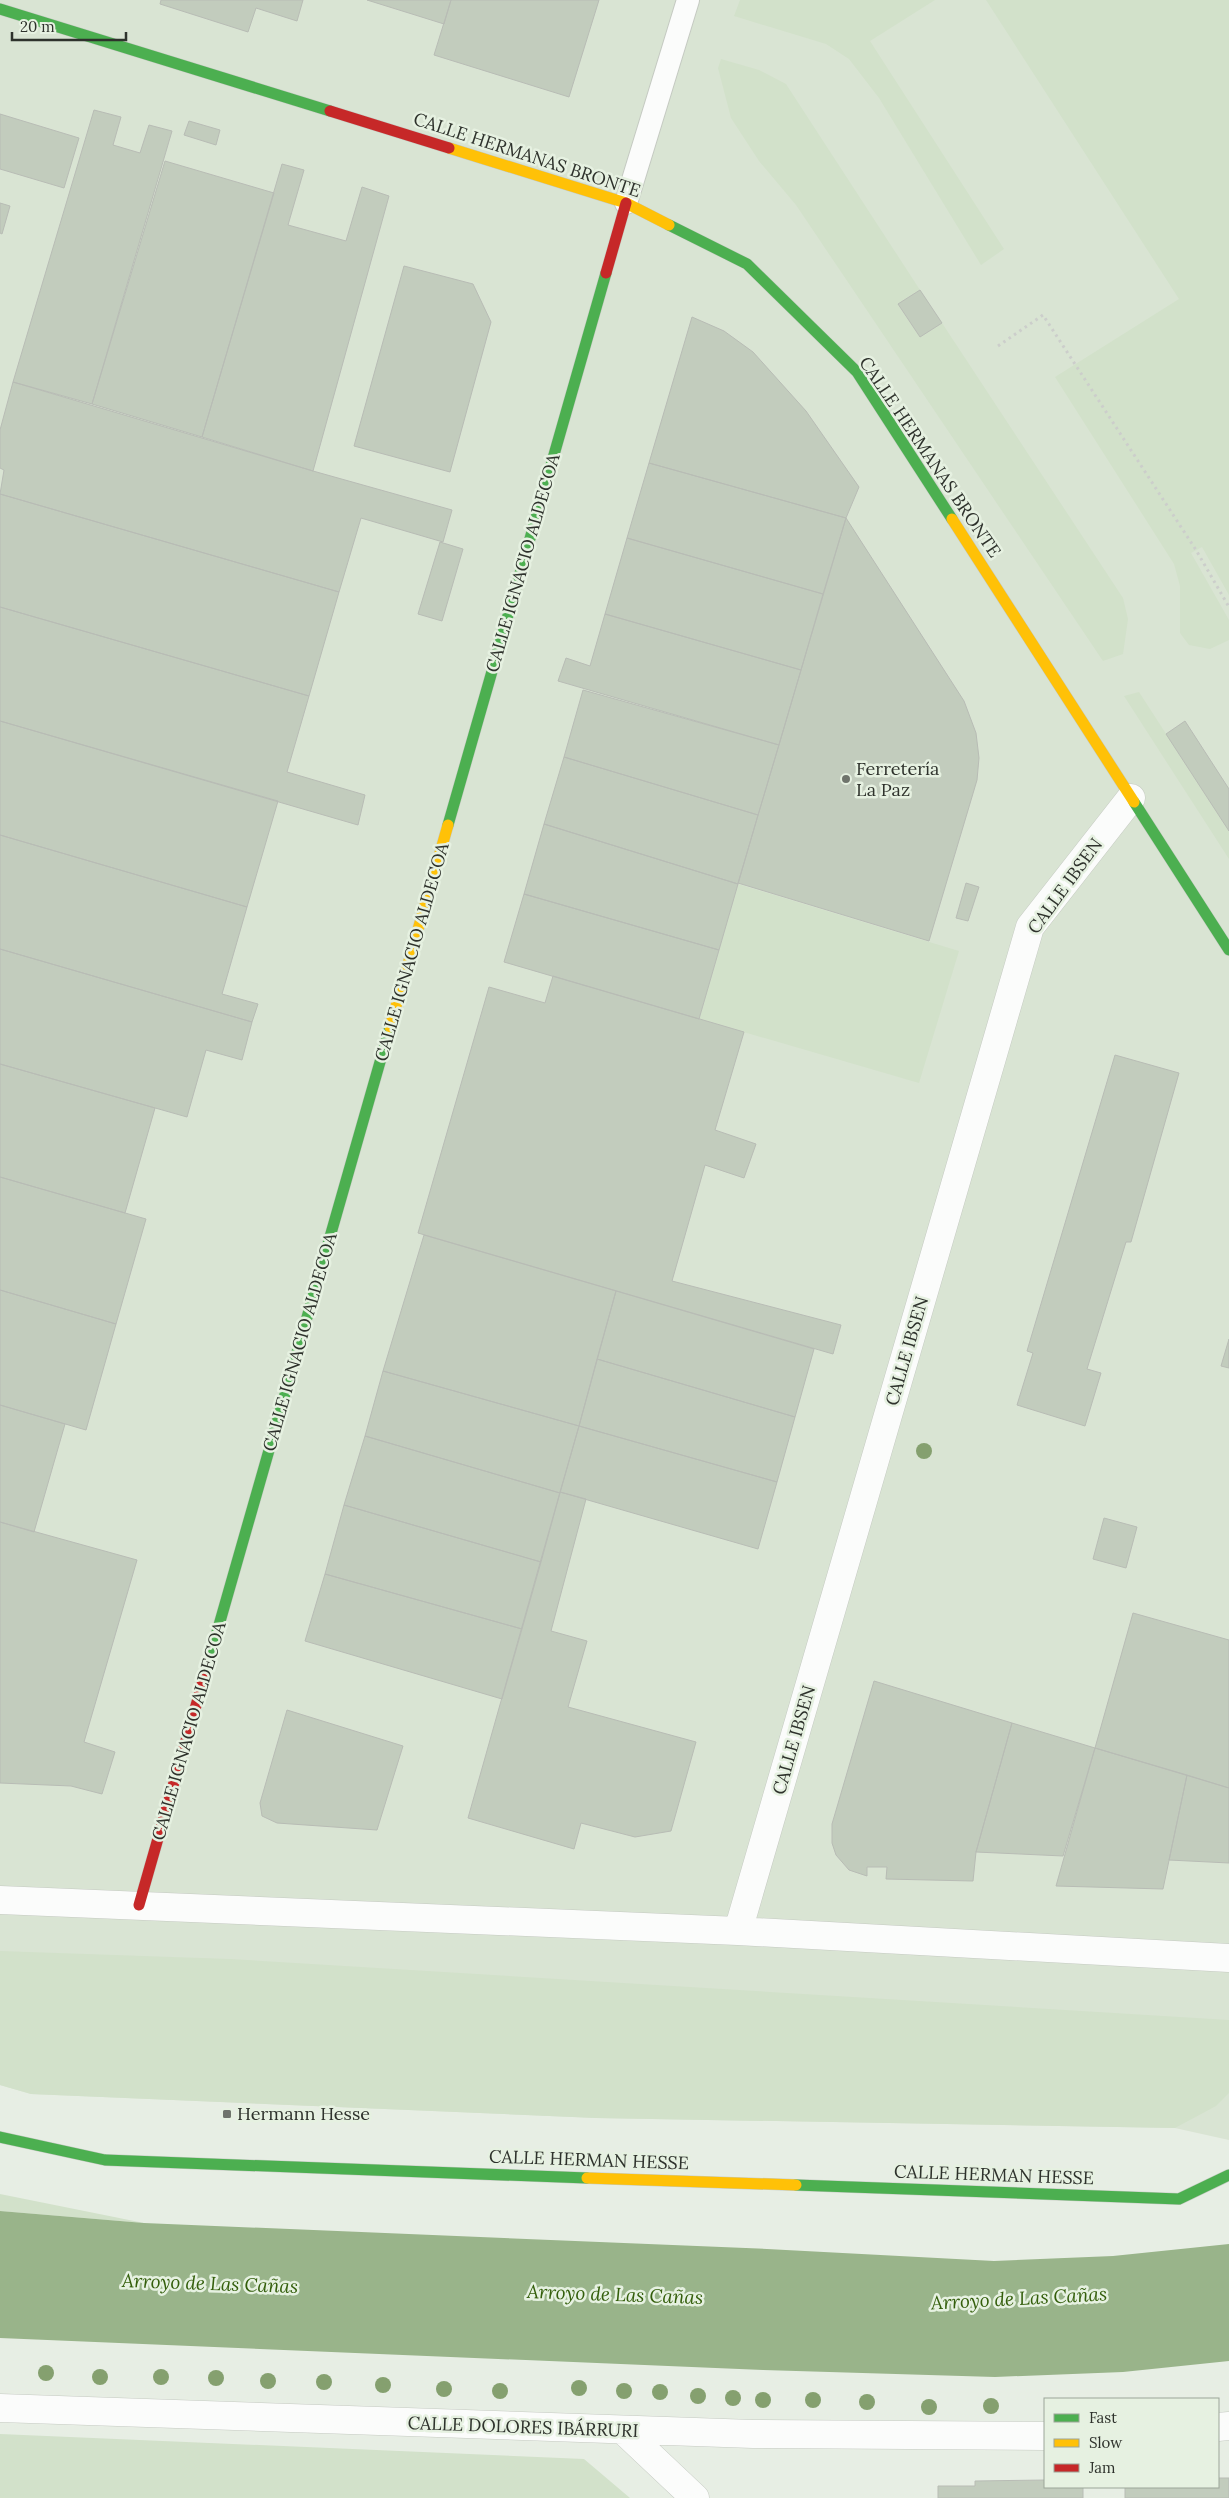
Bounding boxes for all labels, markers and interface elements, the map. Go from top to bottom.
scale bar [12,10,126,42]
text: 20 m [20,17,55,36]
street label: CALLE HERMANAS BRONTE [411,107,644,202]
street label: CALLE HERMANAS BRONTE [854,352,1006,562]
street label: CALLE IGNACIO ALDECOA [480,450,565,675]
place label: Ferretería La Paz [856,757,939,801]
marker: Ferretería La Paz [840,773,852,785]
street label: CALLE IBSEN [1022,833,1107,938]
street label: CALLE IGNACIO ALDECOA [369,839,454,1064]
street label: CALLE IGNACIO ALDECOA [257,1229,342,1454]
street label: CALLE IBSEN [880,1293,933,1408]
street label: CALLE IGNACIO ALDECOA [146,1618,231,1843]
street label: CALLE IBSEN [767,1682,820,1797]
place label: Hermann Hesse [237,2102,370,2125]
marker: Hermann Hesse [221,2108,233,2120]
street label: CALLE HERMAN HESSE [489,2145,689,2174]
street label: CALLE HERMAN HESSE [894,2160,1094,2189]
water label: Arroyo de Las Cañas [120,2268,299,2298]
water label: Arroyo de Las Cañas [525,2279,704,2309]
water label: Arroyo de Las Cañas [929,2281,1108,2315]
legend [1044,2398,1219,2488]
text: Fast [1089,2408,1117,2427]
street label: CALLE DOLORES IBÁRRURI [407,2411,639,2442]
text: Slow [1089,2433,1122,2452]
text: Jam [1088,2458,1116,2477]

